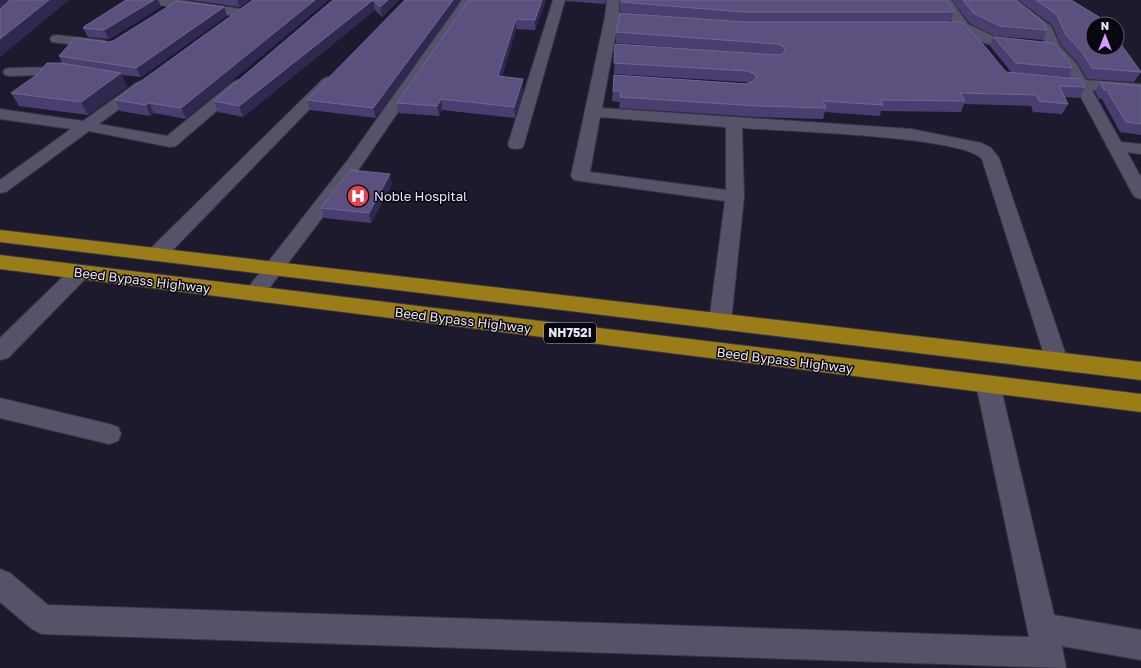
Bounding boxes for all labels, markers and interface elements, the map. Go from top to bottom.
north arrow [1085,16,1125,56]
text: N [1101,19,1109,32]
hospital icon: Noble Hospital [345,183,371,209]
place label: Noble Hospital [374,188,467,204]
street label: Beed Bypass Highway [73,264,212,296]
street label: Beed Bypass Highway [394,304,533,336]
road number: NH752I [544,323,596,343]
street label: Beed Bypass Highway [716,344,855,376]

